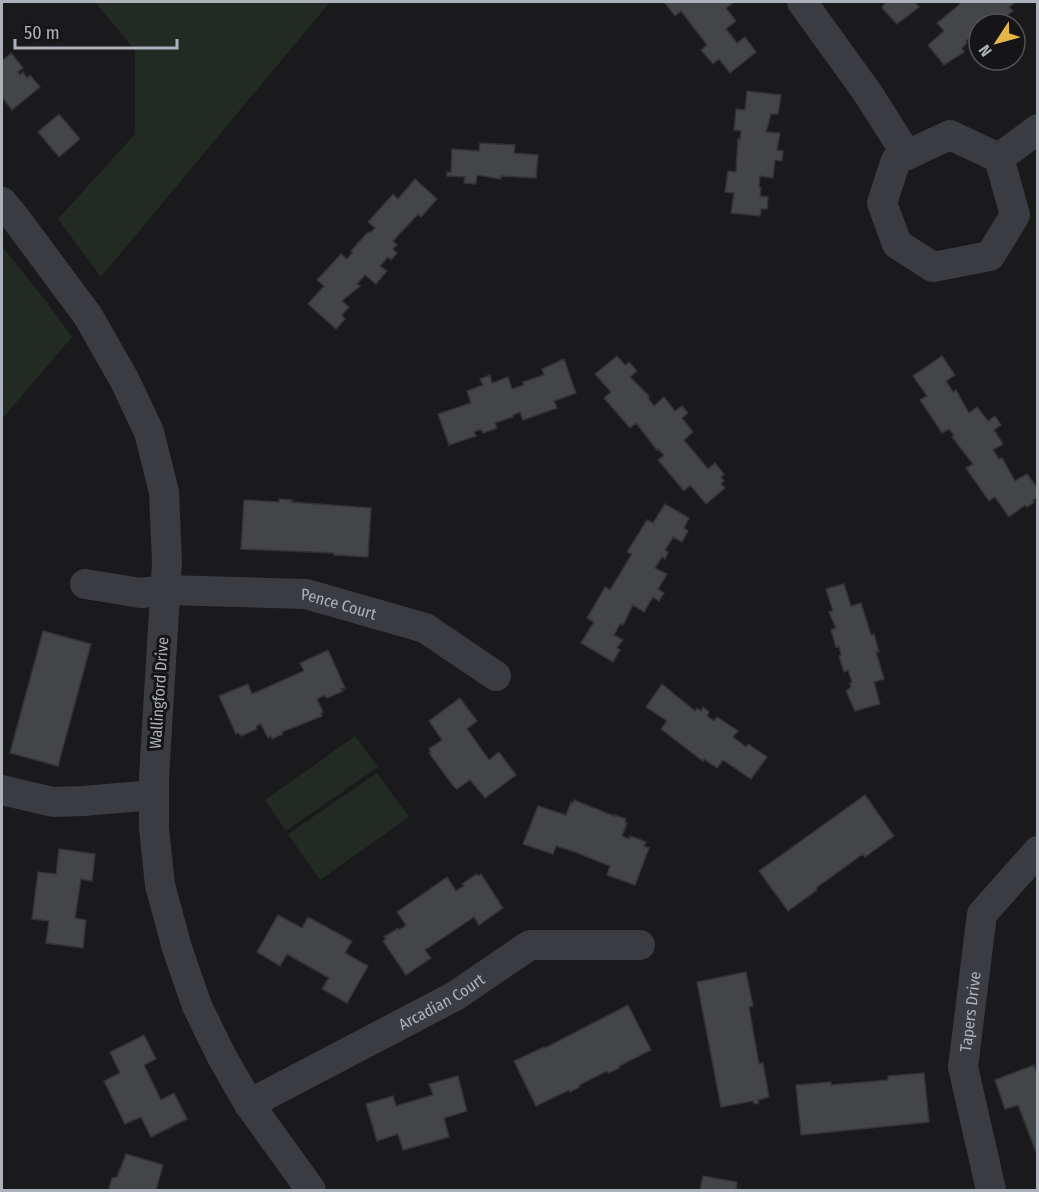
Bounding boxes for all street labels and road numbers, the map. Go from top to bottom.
street label: Pence Court [301,584,380,623]
street label: Wallingford Drive [146,636,172,750]
street label: Arcadian Court [395,969,489,1034]
street label: Tapers Drive [955,970,984,1053]

